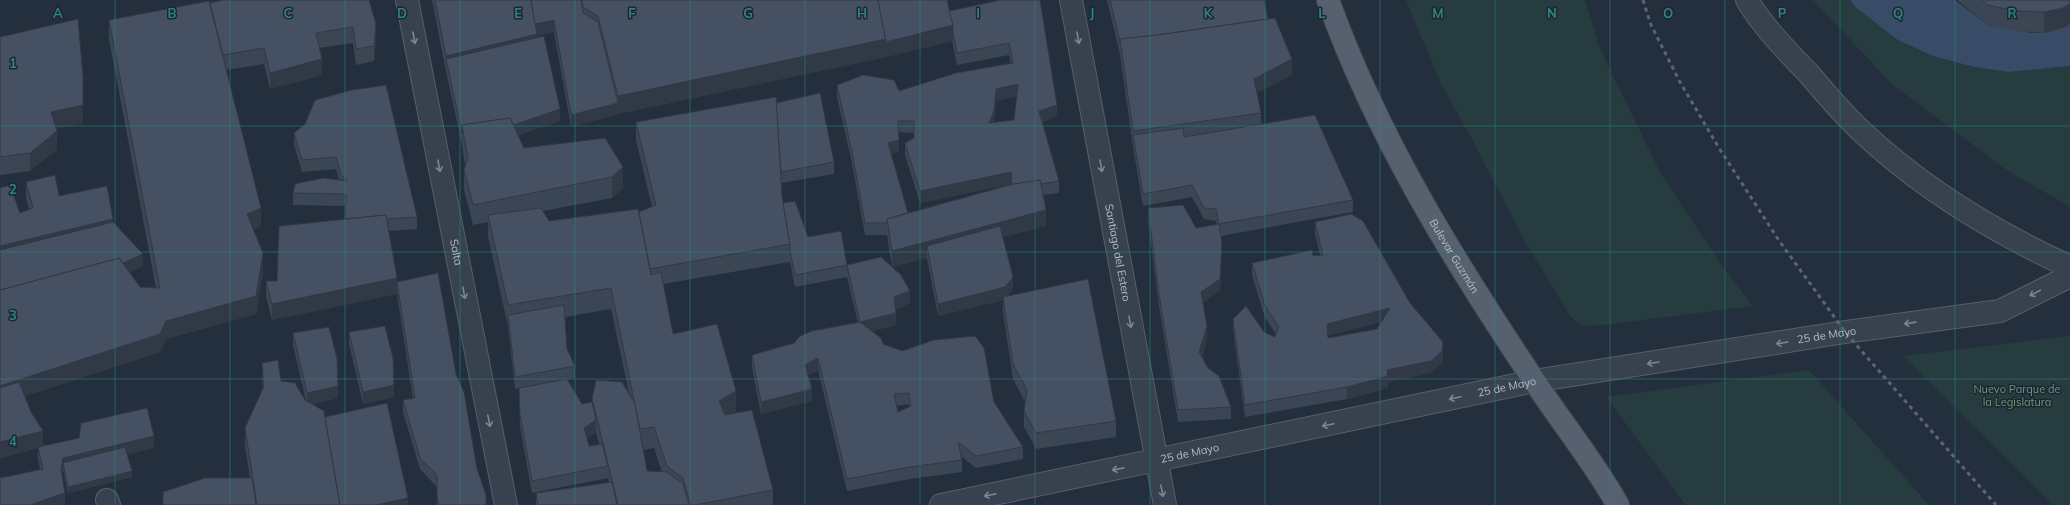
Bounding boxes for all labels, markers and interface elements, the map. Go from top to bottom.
text: A [53,5,63,21]
text: B [168,5,177,21]
text: C [284,5,293,21]
text: D [397,5,407,21]
text: E [514,5,522,21]
text: F [628,5,636,21]
text: G [743,5,753,21]
text: H [857,5,867,21]
text: I [976,5,980,21]
text: J [1090,5,1094,21]
text: K [1204,5,1214,21]
text: L [1318,5,1326,21]
text: M [1432,5,1444,21]
text: N [1547,5,1557,21]
text: O [1663,5,1673,21]
text: P [1778,5,1787,21]
text: Q [1893,5,1903,21]
text: R [2007,5,2017,21]
one-way arrow [410,31,418,44]
one-way arrow [1074,31,1082,44]
text: 1 [9,55,17,71]
one-way arrow [435,159,443,172]
one-way arrow [1098,159,1106,172]
text: 2 [9,181,17,197]
street label: Santiago del Estero [1102,203,1134,302]
street label: Bulevar Guzmán [1426,216,1482,296]
street label: Salta [447,238,466,267]
one-way arrow [461,287,469,300]
one-way arrow [2029,290,2041,298]
text: 3 [9,307,17,323]
one-way arrow [1126,315,1134,328]
one-way arrow [1904,319,1917,327]
street label: 25 de Mayo [1796,324,1857,346]
one-way arrow [1776,339,1789,347]
one-way arrow [1647,359,1660,367]
street label: 25 de Mayo [1476,374,1537,400]
park label: Nuevo Parque de la Legislatura [1973,382,2061,409]
one-way arrow [1449,395,1462,403]
one-way arrow [486,414,494,427]
one-way arrow [1322,422,1335,430]
text: 4 [9,433,17,449]
street label: 25 de Mayo [1159,440,1220,466]
one-way arrow [1112,466,1125,474]
one-way arrow [1158,484,1166,497]
one-way arrow [984,491,997,499]

